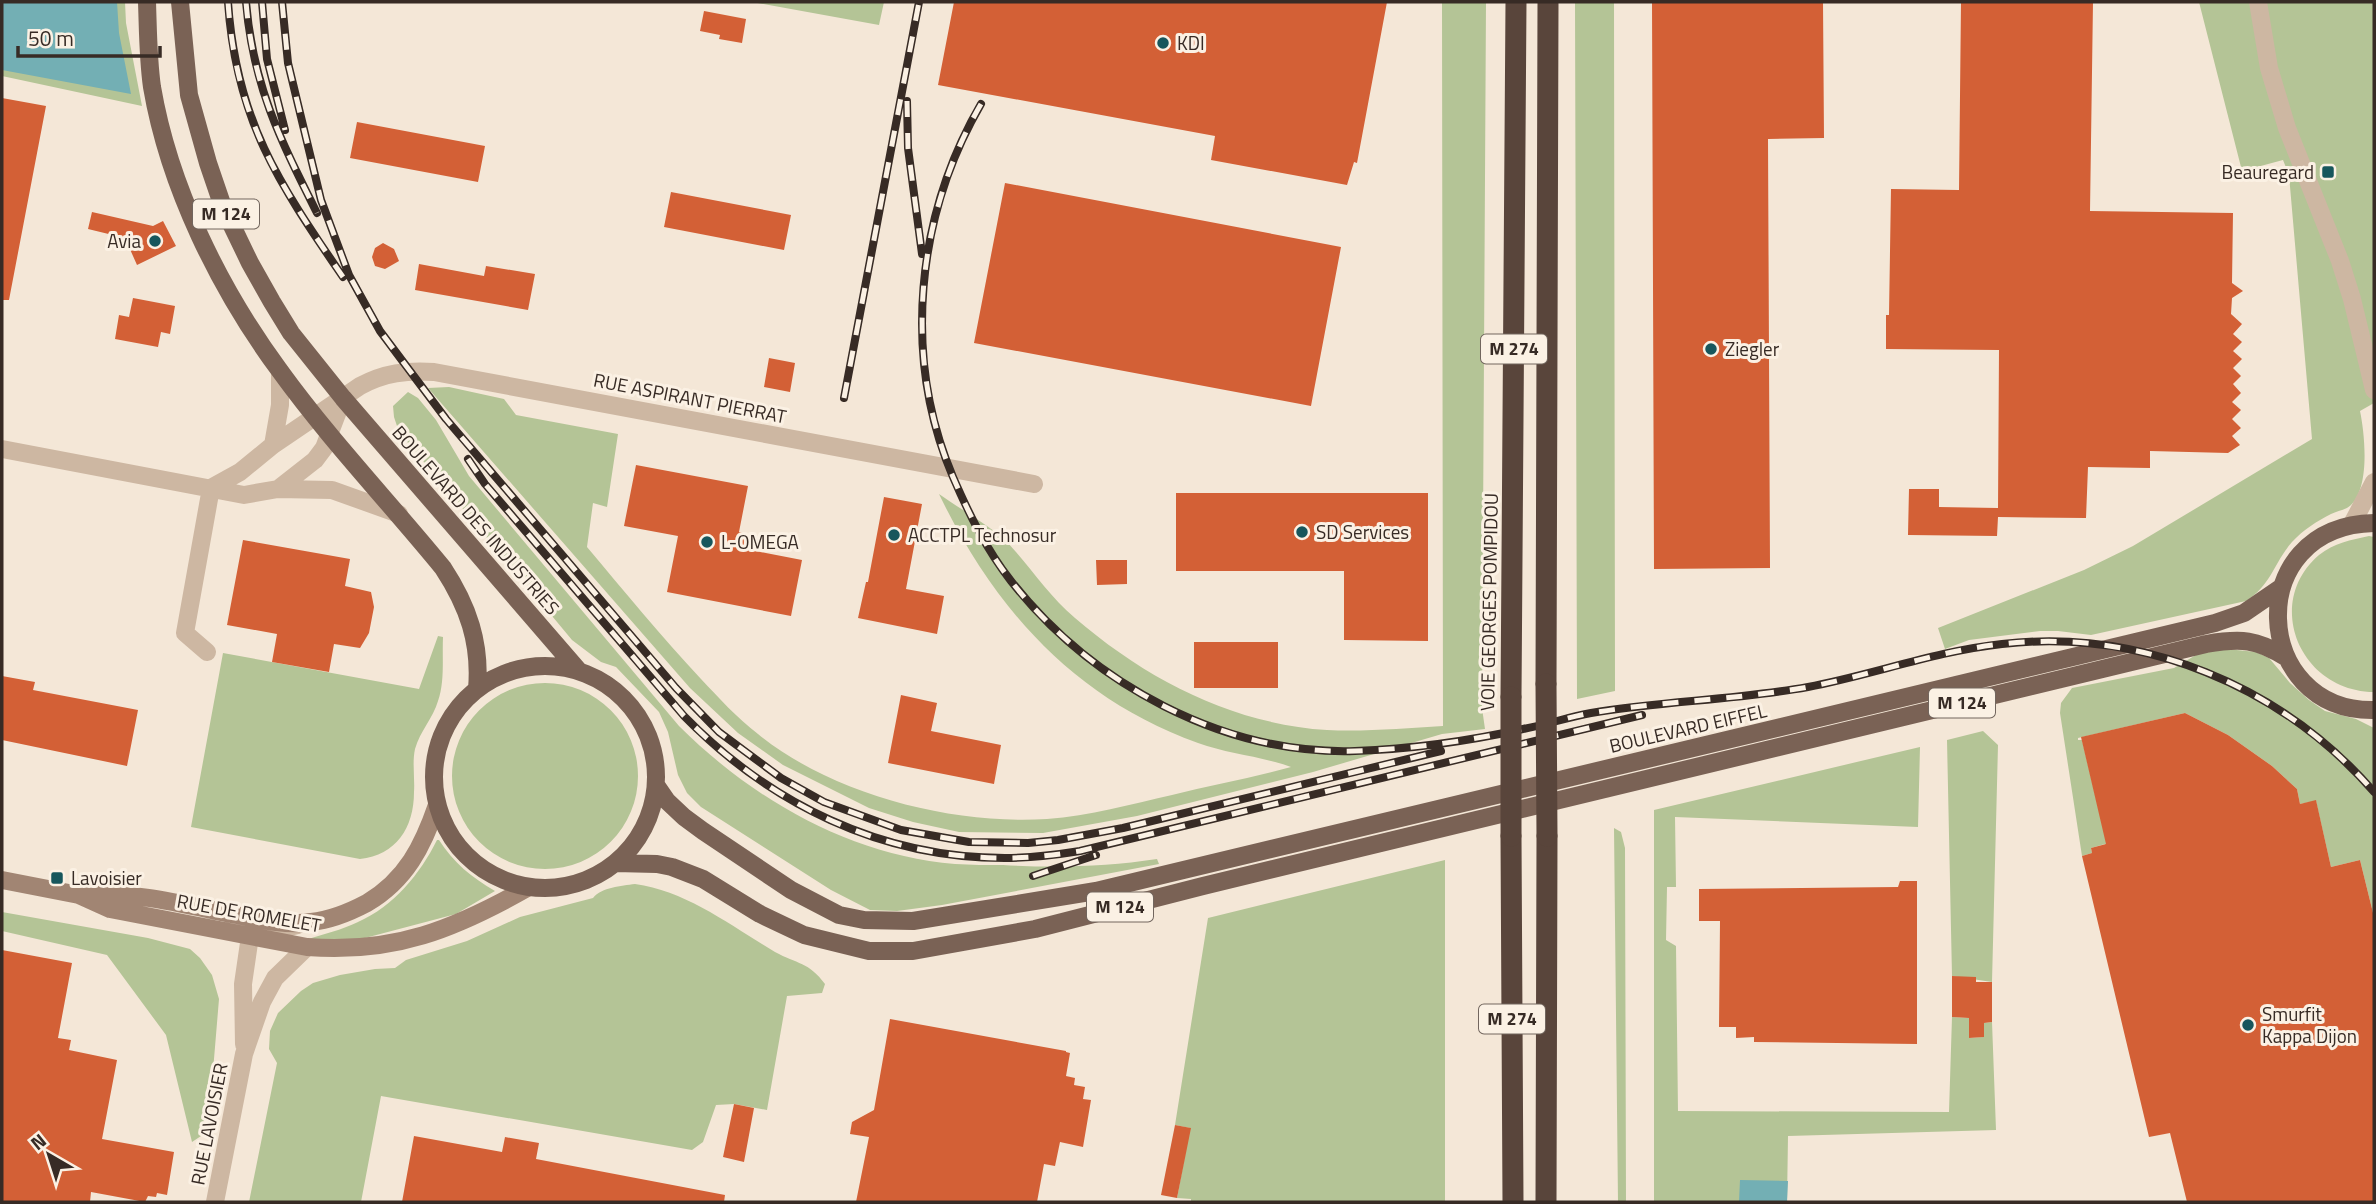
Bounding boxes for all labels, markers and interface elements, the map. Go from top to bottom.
scale bar [18,14,159,58]
text: 50 m [28,22,74,54]
place label: KDI [1177,28,1205,57]
marker: KDI [1155,35,1171,51]
place label: Beauregard [2221,157,2314,186]
marker: Beauregard [2320,164,2336,180]
road number: M 124 [193,200,259,229]
place label: Avia [107,226,141,255]
marker: Avia [147,233,163,249]
road number: M 274 [1481,334,1547,363]
place label: Ziegler [1725,334,1780,363]
marker: Ziegler [1703,341,1719,357]
street label: RUE ASPIRANT PIERRAT [591,365,789,430]
street label: BOULEVARD DES INDUSTRIES [386,419,567,621]
street label: VOIE GEORGES POMPIDOU [1472,493,1505,711]
place label: SD Services [1316,517,1409,546]
place label: ACCTPL Technosur [908,520,1057,549]
marker: SD Services [1294,524,1310,540]
place label: L-OMEGA [721,527,799,556]
marker: ACCTPL Technosur [886,527,902,543]
marker: L-OMEGA [699,534,715,550]
road number: M 124 [1929,688,1995,718]
street label: BOULEVARD EIFFEL [1606,695,1770,760]
place label: Lavoisier [71,863,142,892]
marker: Lavoisier [49,870,65,886]
street label: RUE DE ROMELET [175,886,323,939]
road number: M 124 [1087,893,1153,922]
place label: Smurfit Kappa Dijon [2262,999,2357,1050]
road number: M 274 [1479,1004,1545,1034]
marker: Smurfit Kappa Dijon [2240,1017,2256,1033]
street label: RUE LAVOISIER [182,1060,235,1187]
north arrow [14,1120,84,1190]
text: N [24,1126,52,1157]

